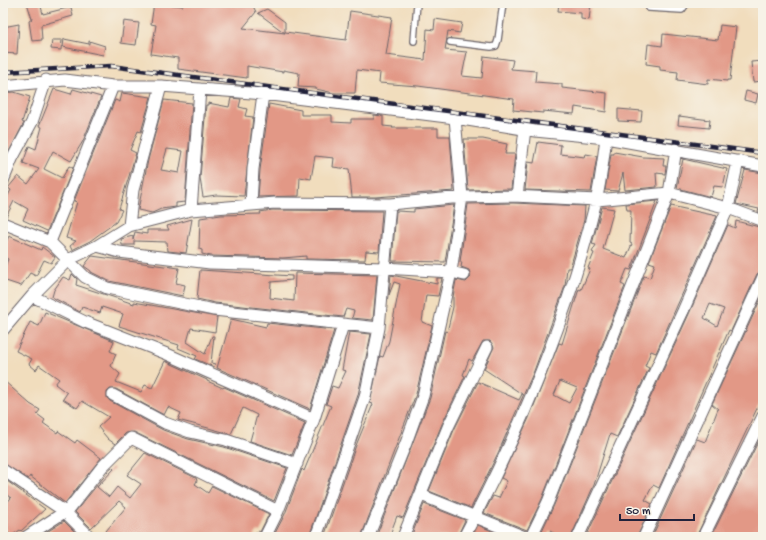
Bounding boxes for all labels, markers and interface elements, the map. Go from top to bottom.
scale bar [620,496,694,522]
text: 50 m [626,505,651,519]

